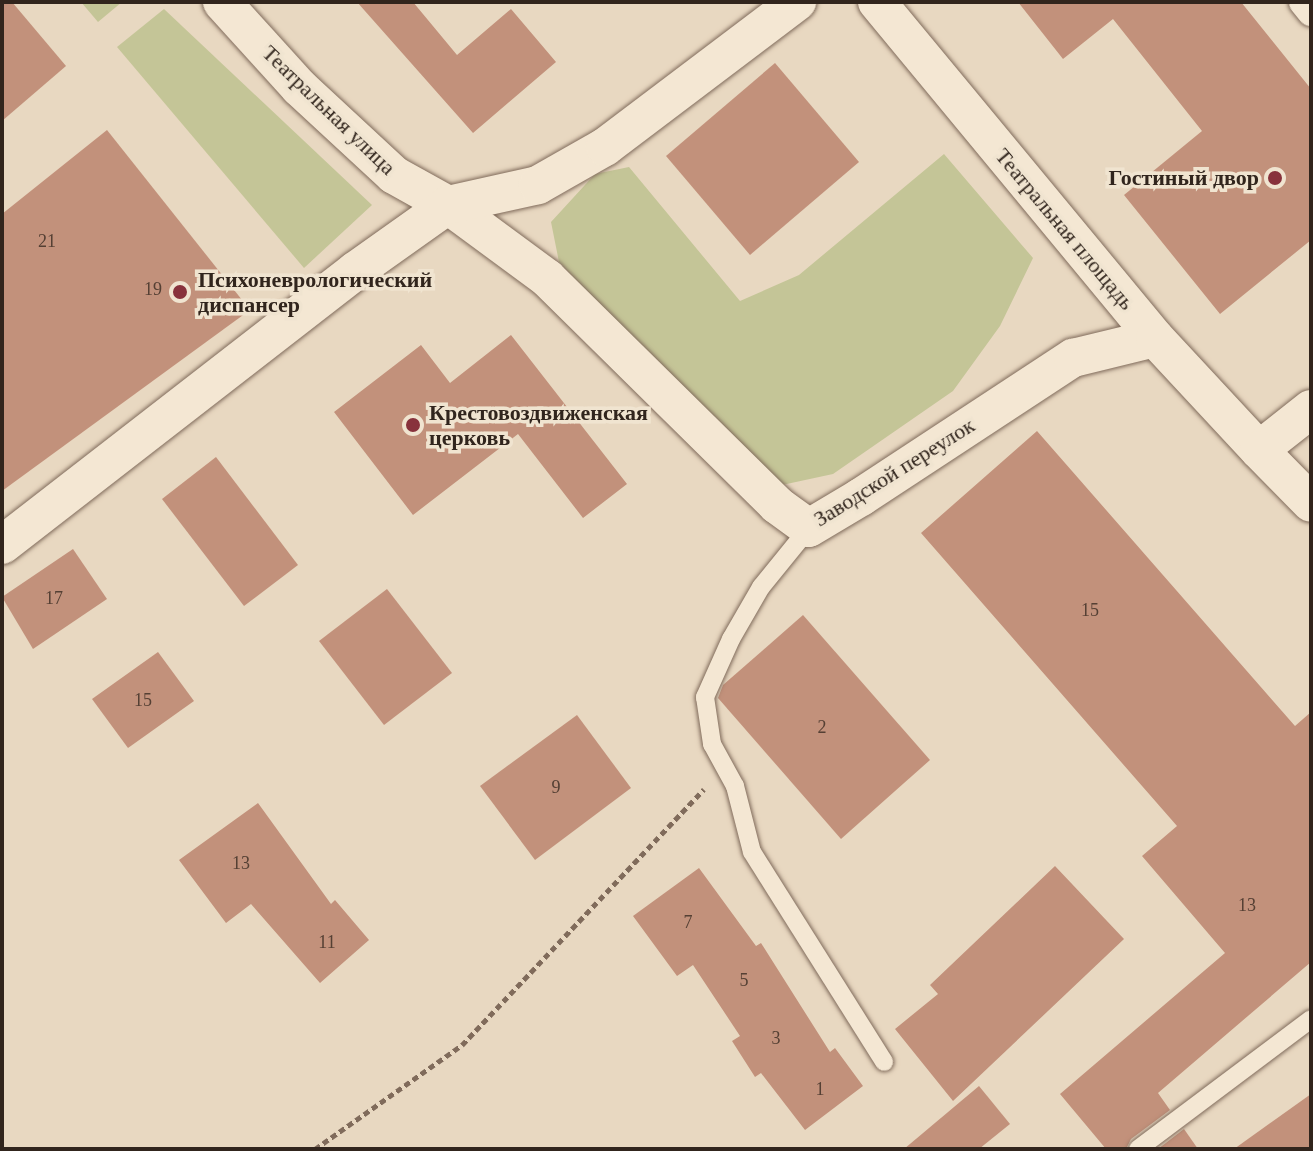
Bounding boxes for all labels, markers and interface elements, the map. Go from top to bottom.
street label: Театральная улица [257,40,401,180]
street label: Театральная площадь [990,143,1140,315]
place label: Гостиный двор [1109,165,1259,191]
marker: Гостиный двор [1266,169,1284,187]
house number: 21 [38,230,56,252]
place label: Психоневрологический диспансер [198,266,432,318]
house number: 19 [144,278,162,300]
marker: Психоневрологический диспансер [169,281,191,303]
place label: Крестовоздвиженская церковь [429,399,648,450]
street label: Заводской переулок [809,412,979,532]
marker: Крестовоздвиженская церковь [404,416,422,434]
house number: 17 [45,587,63,609]
house number: 15 [1081,599,1099,621]
house number: 15 [134,689,152,711]
house number: 2 [818,716,826,738]
house number: 9 [552,776,560,798]
house number: 13 [232,852,250,874]
house number: 13 [1238,894,1256,916]
house number: 7 [684,911,692,933]
house number: 11 [318,931,336,953]
house number: 5 [740,969,748,991]
house number: 3 [772,1027,780,1049]
house number: 1 [816,1078,824,1100]

